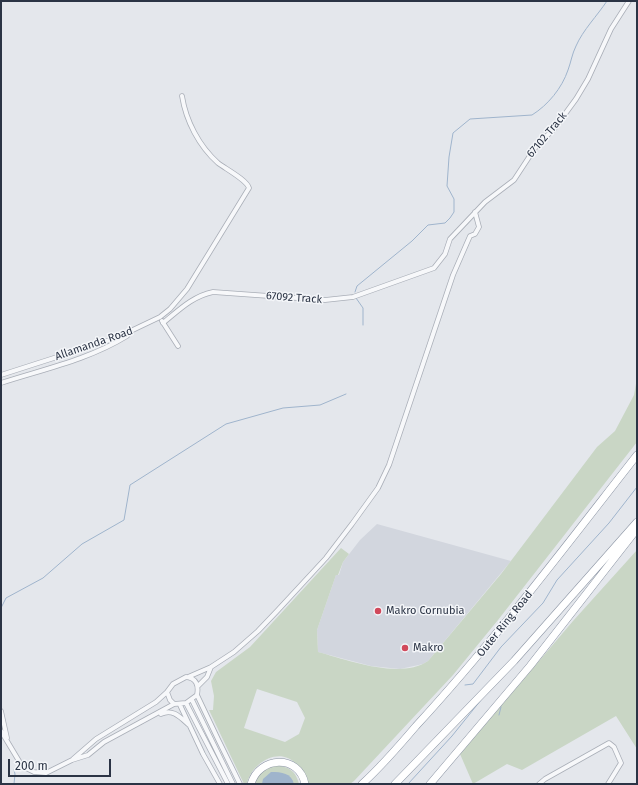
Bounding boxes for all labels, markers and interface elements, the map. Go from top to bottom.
street label: 67102 Track [524,110,570,160]
street label: 67092 Track [265,289,323,307]
street label: Allamanda Road [53,325,135,363]
street label: Outer Ring Road [474,588,536,660]
place label: Makro Cornubia [386,604,465,618]
marker: Makro Cornubia [373,606,383,616]
place label: Makro [413,641,444,655]
marker: Makro [400,643,410,653]
scale bar [10,751,113,777]
text: 200 m [15,759,48,773]

